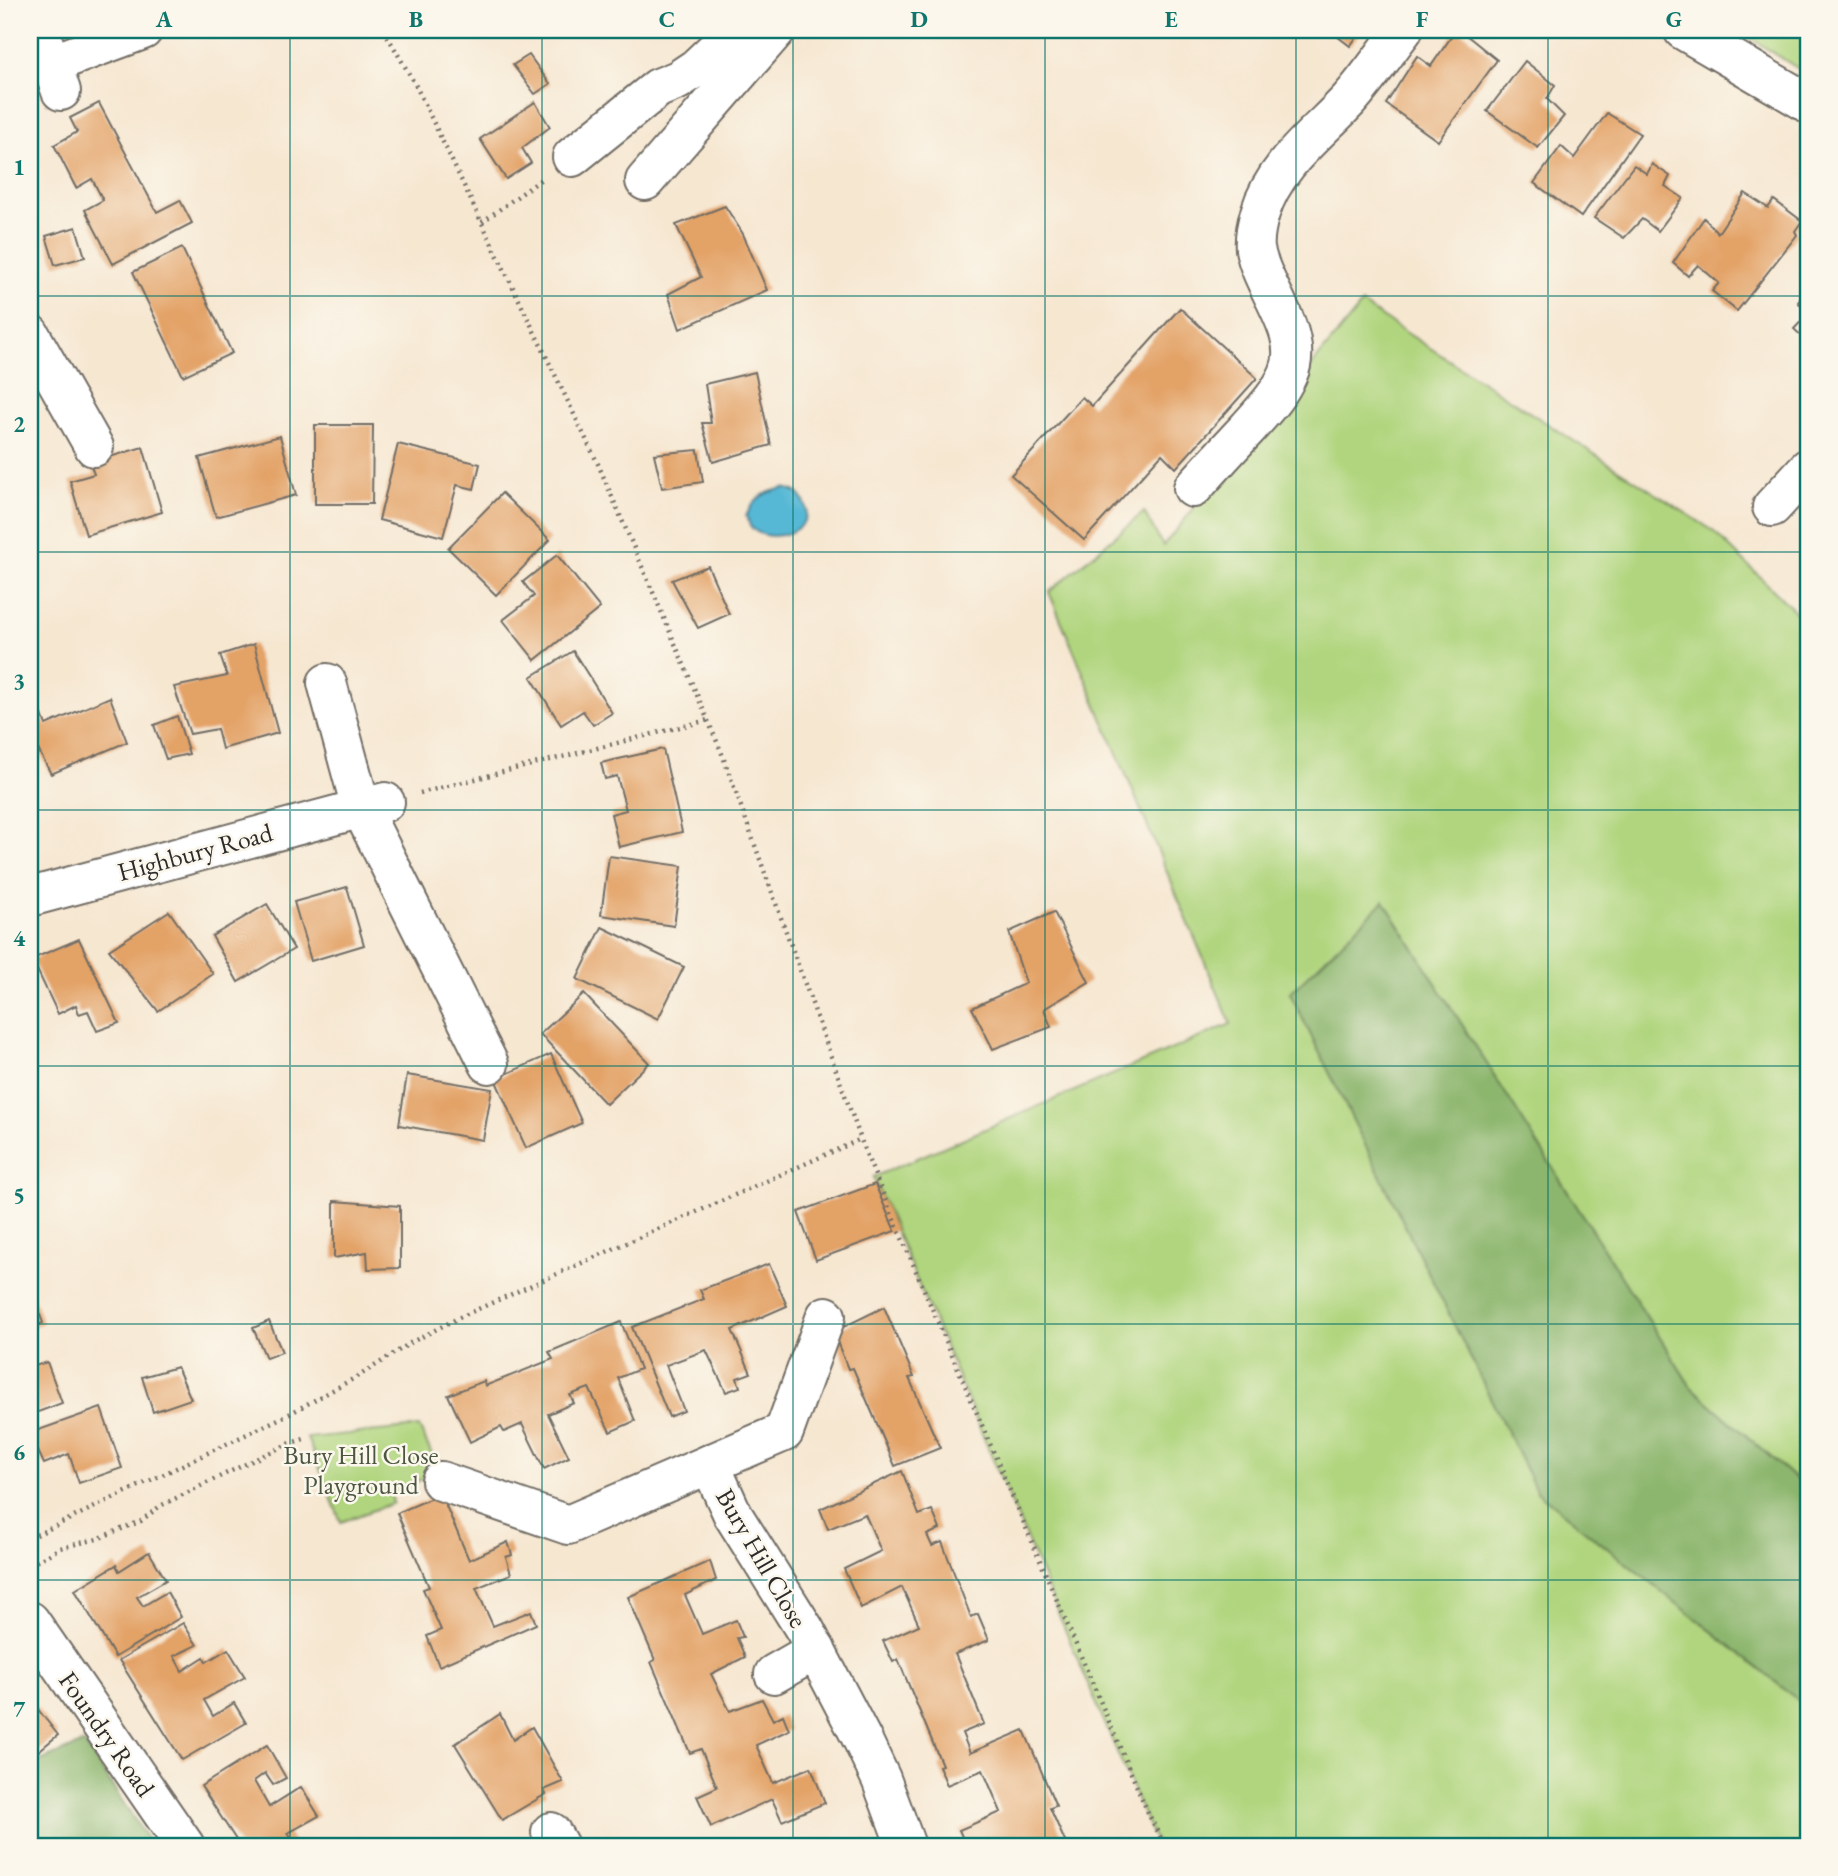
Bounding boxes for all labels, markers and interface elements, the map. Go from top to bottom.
text: A [155,4,173,34]
text: B [409,4,423,34]
text: C [659,4,675,34]
text: D [910,4,928,34]
text: E [1164,4,1178,34]
text: F [1416,4,1429,34]
text: G [1666,4,1682,34]
text: 1 [13,152,25,182]
text: 2 [13,409,25,439]
text: 3 [13,666,25,696]
street label: Highbury Road [114,815,277,889]
text: 4 [13,923,26,953]
text: 5 [13,1180,25,1210]
text: 6 [13,1437,25,1467]
park label: Bury Hill Close Playground [283,1438,439,1502]
street label: Bury Hill Close [708,1482,816,1634]
street label: Foundry Road [51,1665,163,1804]
text: 7 [13,1694,26,1724]

